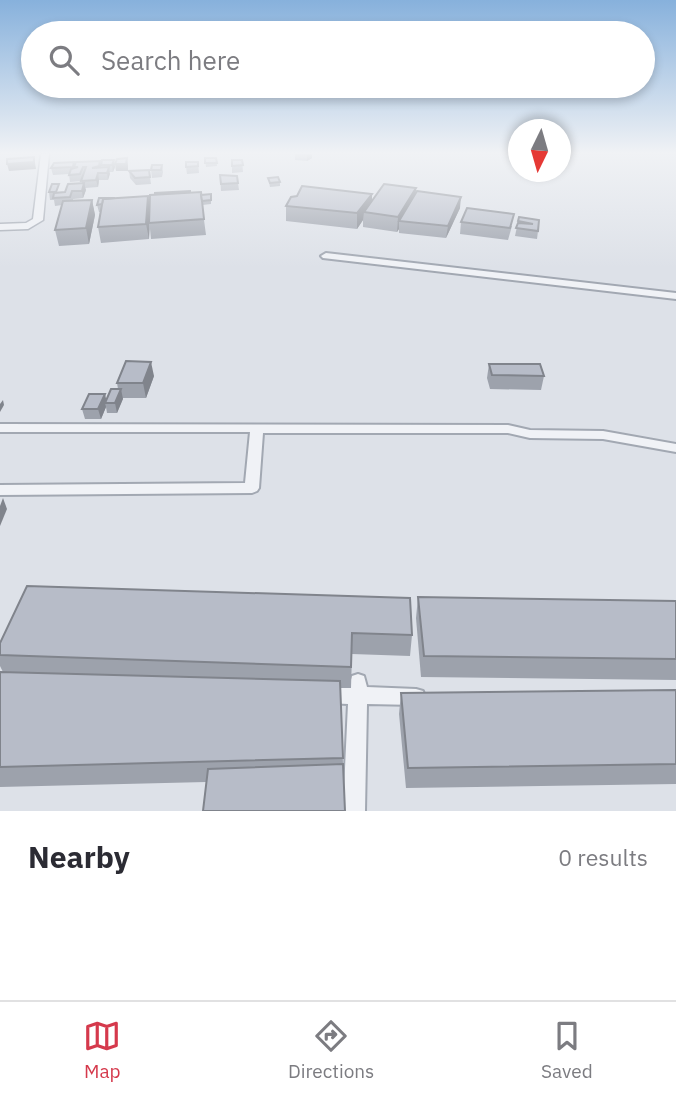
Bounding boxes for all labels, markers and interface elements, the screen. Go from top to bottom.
search box [21,21,655,98]
icon: search [45,41,83,79]
text: Search here [101,43,240,77]
north arrow [508,119,571,182]
text: Nearby [28,837,130,876]
text: 0 results [558,842,648,872]
tab: Map [83,1017,121,1083]
tab: Directions [288,1017,374,1083]
tab: Saved [541,1017,593,1083]

